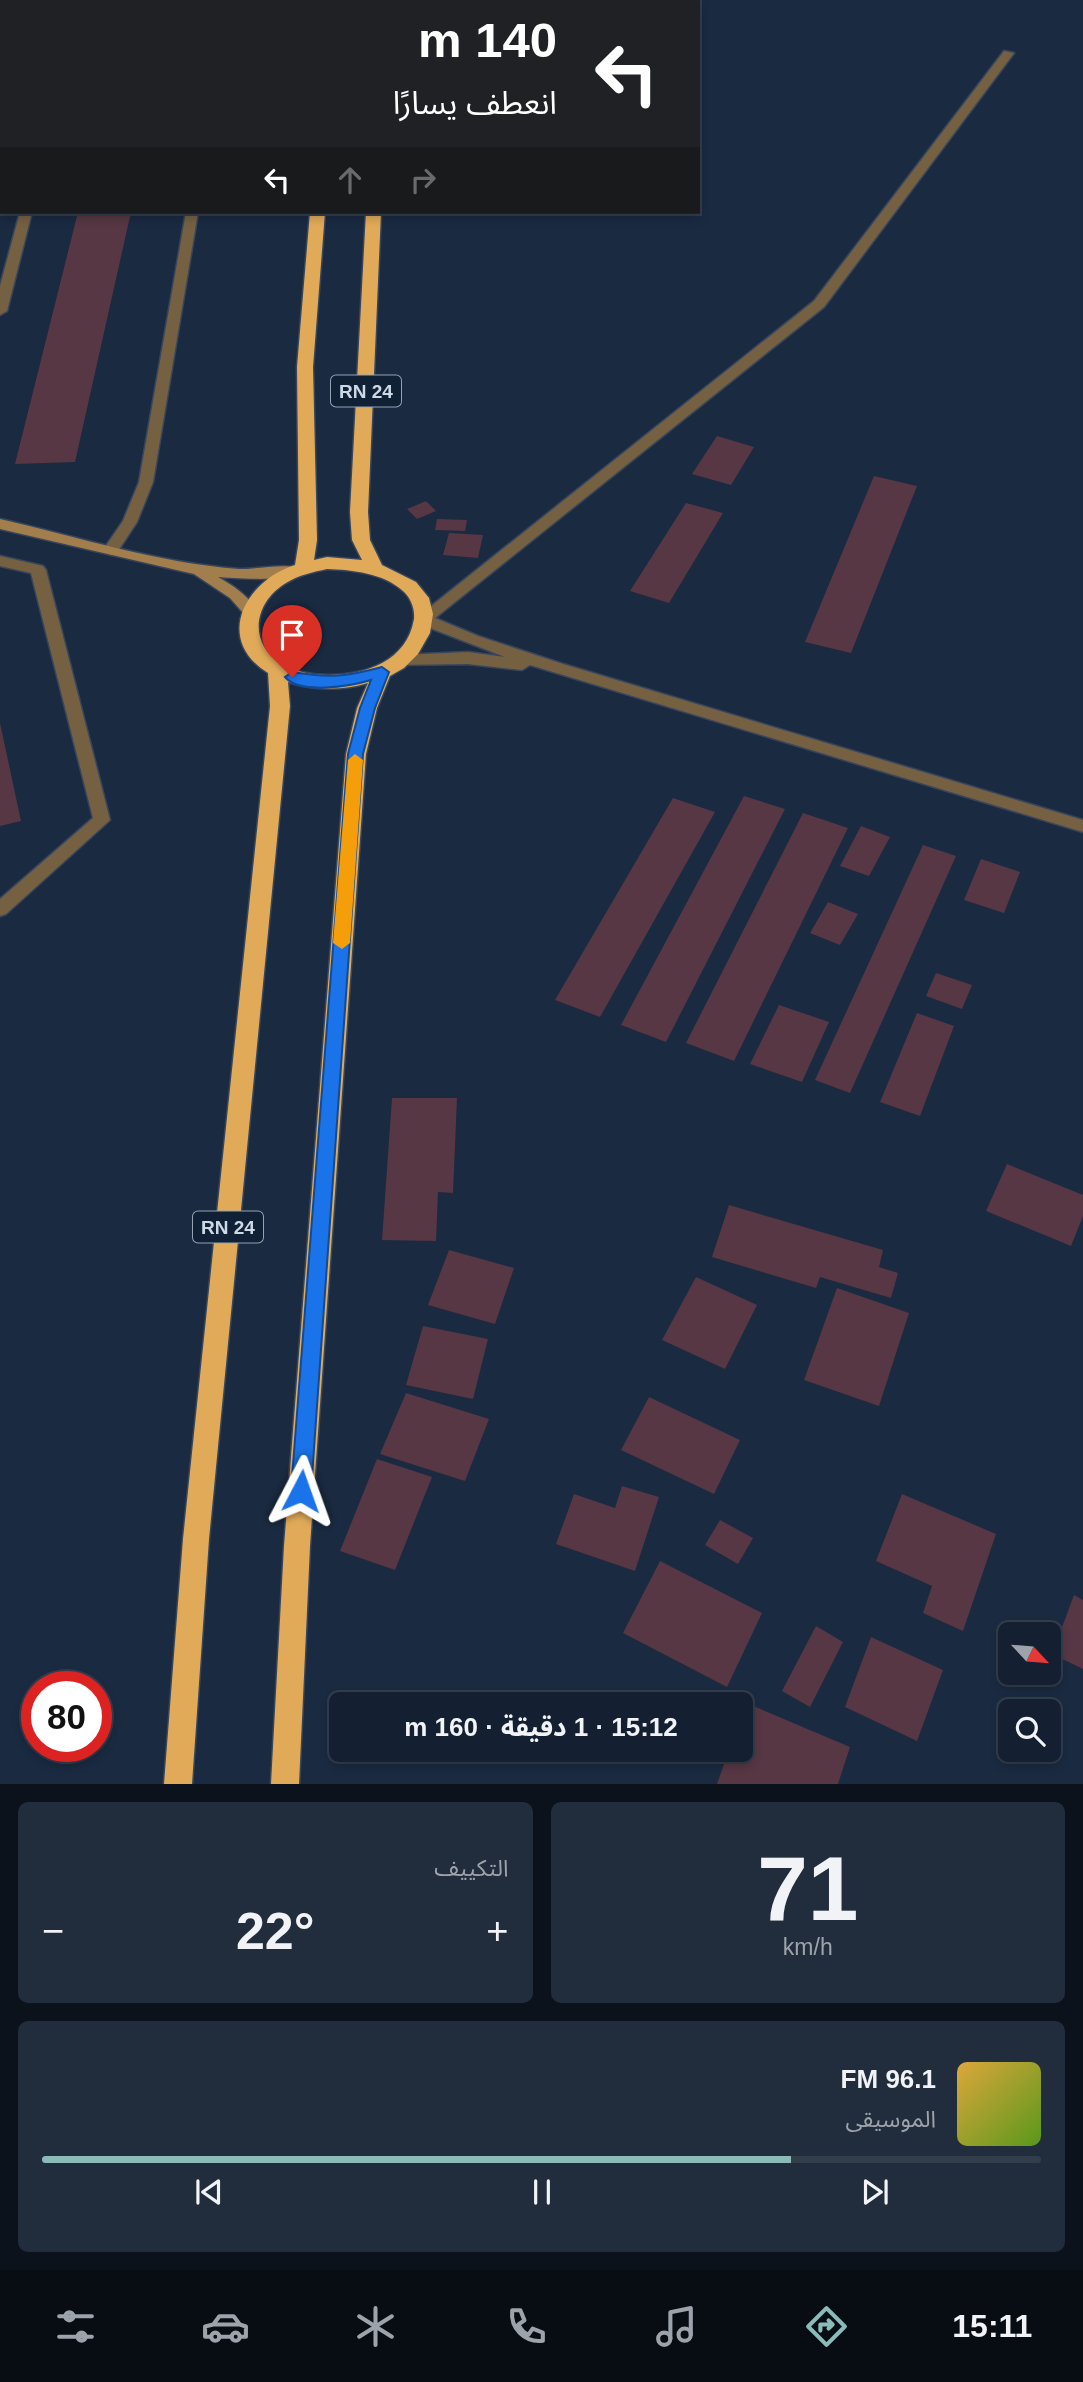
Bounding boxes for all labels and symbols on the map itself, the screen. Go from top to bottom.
road number: RN 24 [331,376,401,406]
pin [262,605,322,677]
road number: RN 24 [193,1212,263,1242]
position arrow [264,1454,338,1528]
north arrow [998,1622,1060,1685]
speed limit sign: 80 [21,1671,112,1762]

